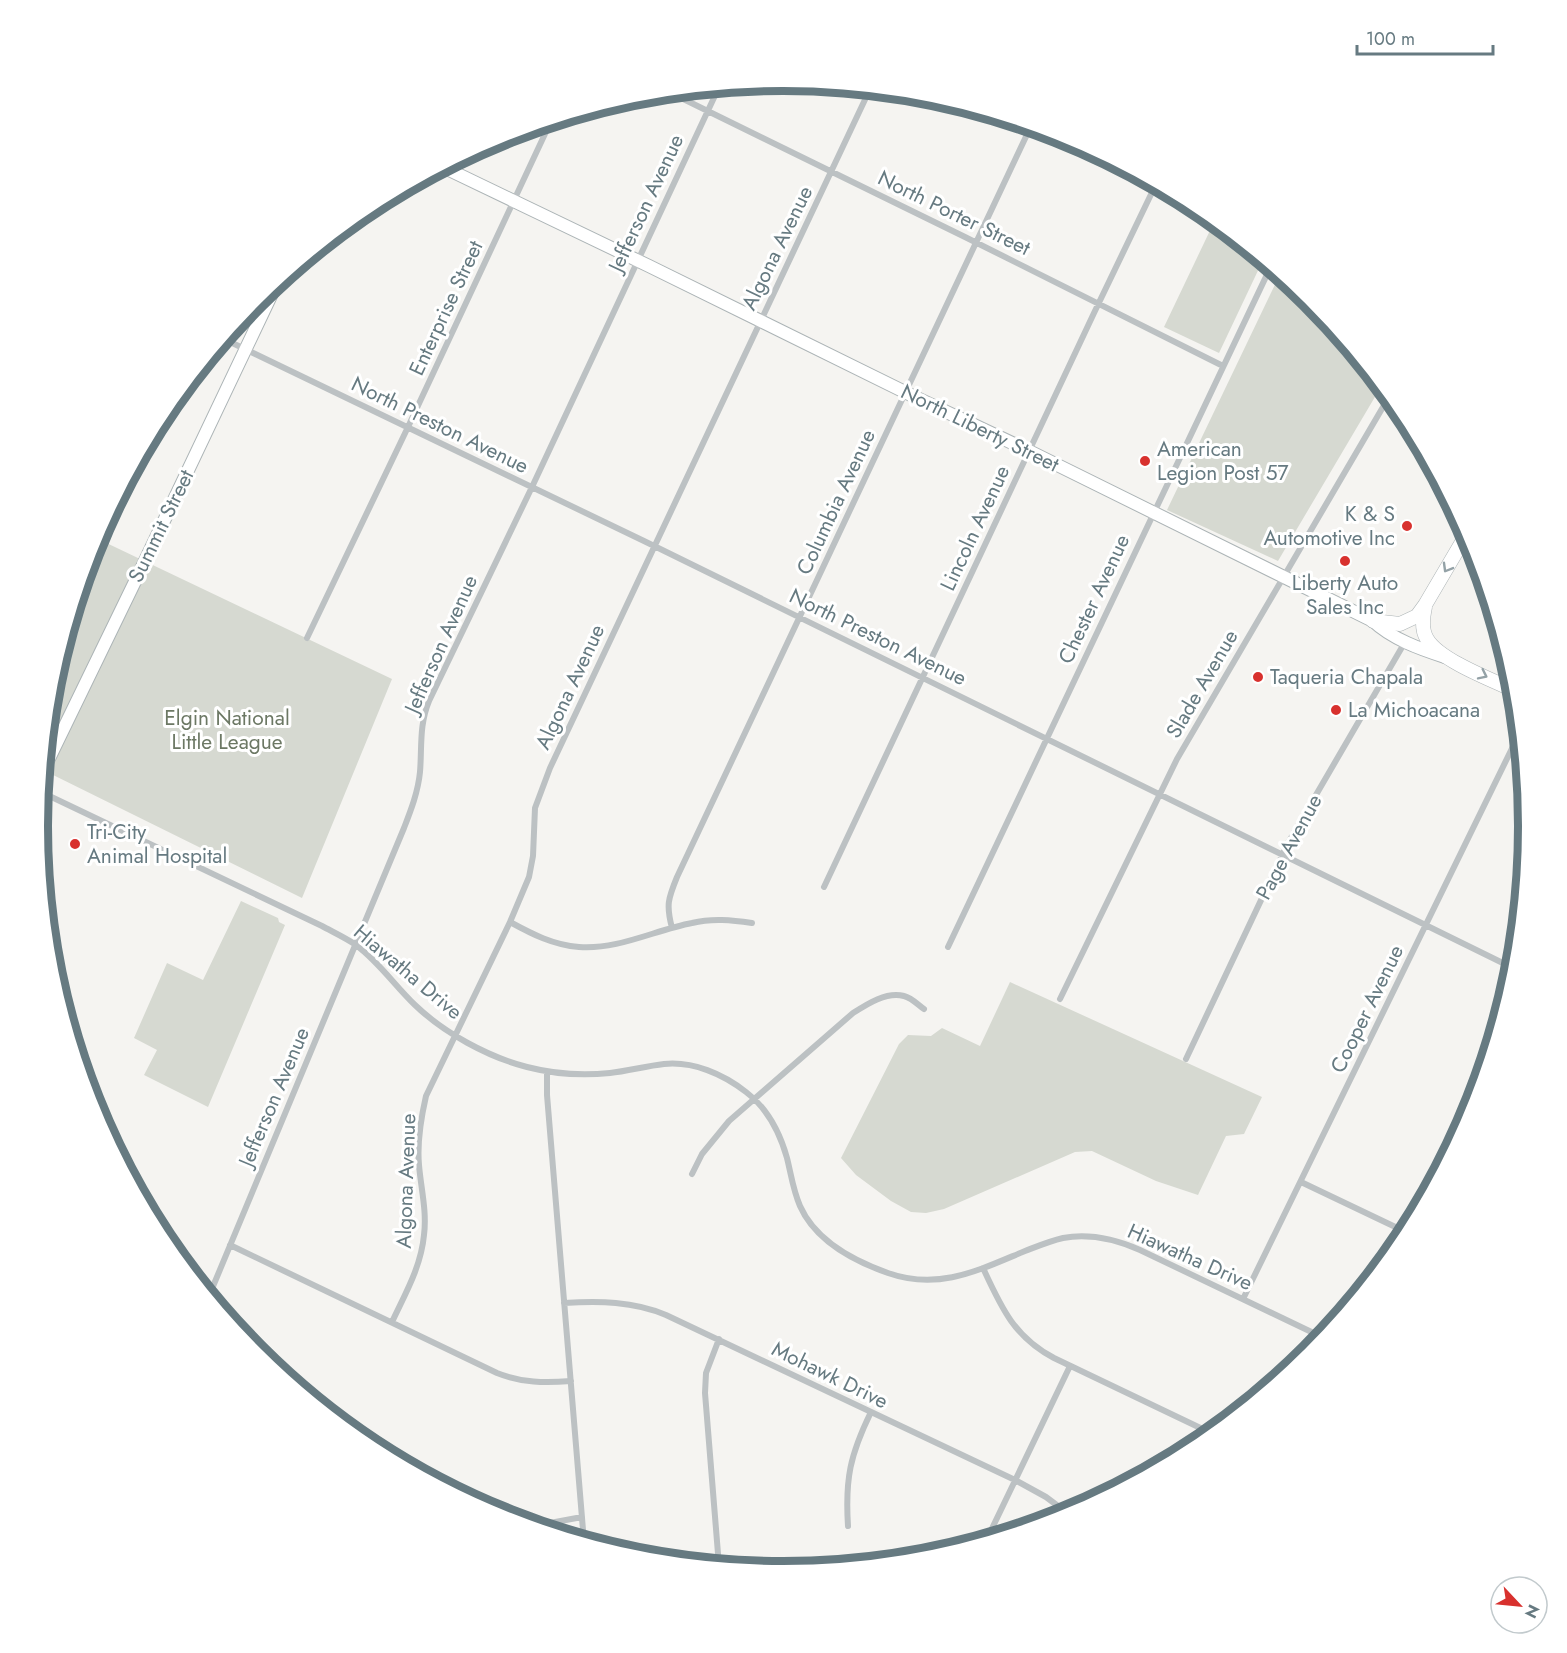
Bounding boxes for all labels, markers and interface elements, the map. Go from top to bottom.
scale bar [1357,18,1494,56]
text: 100 m [1366,26,1415,52]
street label: Jefferson Avenue [600,129,691,279]
street label: North Porter Street [873,163,1035,263]
street label: Algona Avenue [734,181,820,315]
street label: Enterprise Street [402,236,490,380]
street label: North Preston Avenue [346,369,534,481]
street label: North Liberty Street [896,377,1064,479]
street label: Columbia Avenue [789,424,883,580]
place label: American Legion Post 57 [1157,434,1289,488]
marker: American Legion Post 57 [1138,454,1152,468]
street label: Lincoln Avenue [933,460,1017,596]
street label: Summit Street [121,465,201,587]
place label: K & S Automotive Inc [1263,499,1395,553]
marker: K & S Automotive Inc [1400,519,1414,533]
street label: Chester Avenue [1051,529,1137,669]
marker: Liberty Auto Sales Inc [1338,554,1352,568]
one-way arrow [1442,562,1454,572]
place label: Liberty Auto Sales Inc [1292,568,1398,622]
street label: Jefferson Avenue [396,570,485,721]
street label: North Preston Avenue [784,581,972,693]
street label: Algona Avenue [528,619,612,755]
street label: Slade Avenue [1159,624,1245,744]
place label: Taqueria Chapala [1270,662,1423,692]
one-way arrow [1476,668,1487,679]
marker: Taqueria Chapala [1251,670,1265,684]
place label: La Michoacana [1348,695,1480,725]
park label: Elgin National Little League [164,703,290,757]
marker: La Michoacana [1329,703,1343,717]
street label: Page Avenue [1249,789,1329,905]
place label: Tri-City Animal Hospital [87,817,227,871]
marker: Tri-City Animal Hospital [68,837,82,851]
street label: Hiawatha Drive [347,917,469,1027]
street label: Cooper Avenue [1323,940,1411,1078]
street label: Jefferson Avenue [230,1023,317,1174]
street label: Algona Avenue [389,1113,423,1249]
street label: Hiawatha Drive [1123,1216,1257,1298]
street label: Mohawk Drive [767,1334,893,1416]
north arrow [1489,1575,1549,1635]
text: N [1519,1601,1545,1622]

